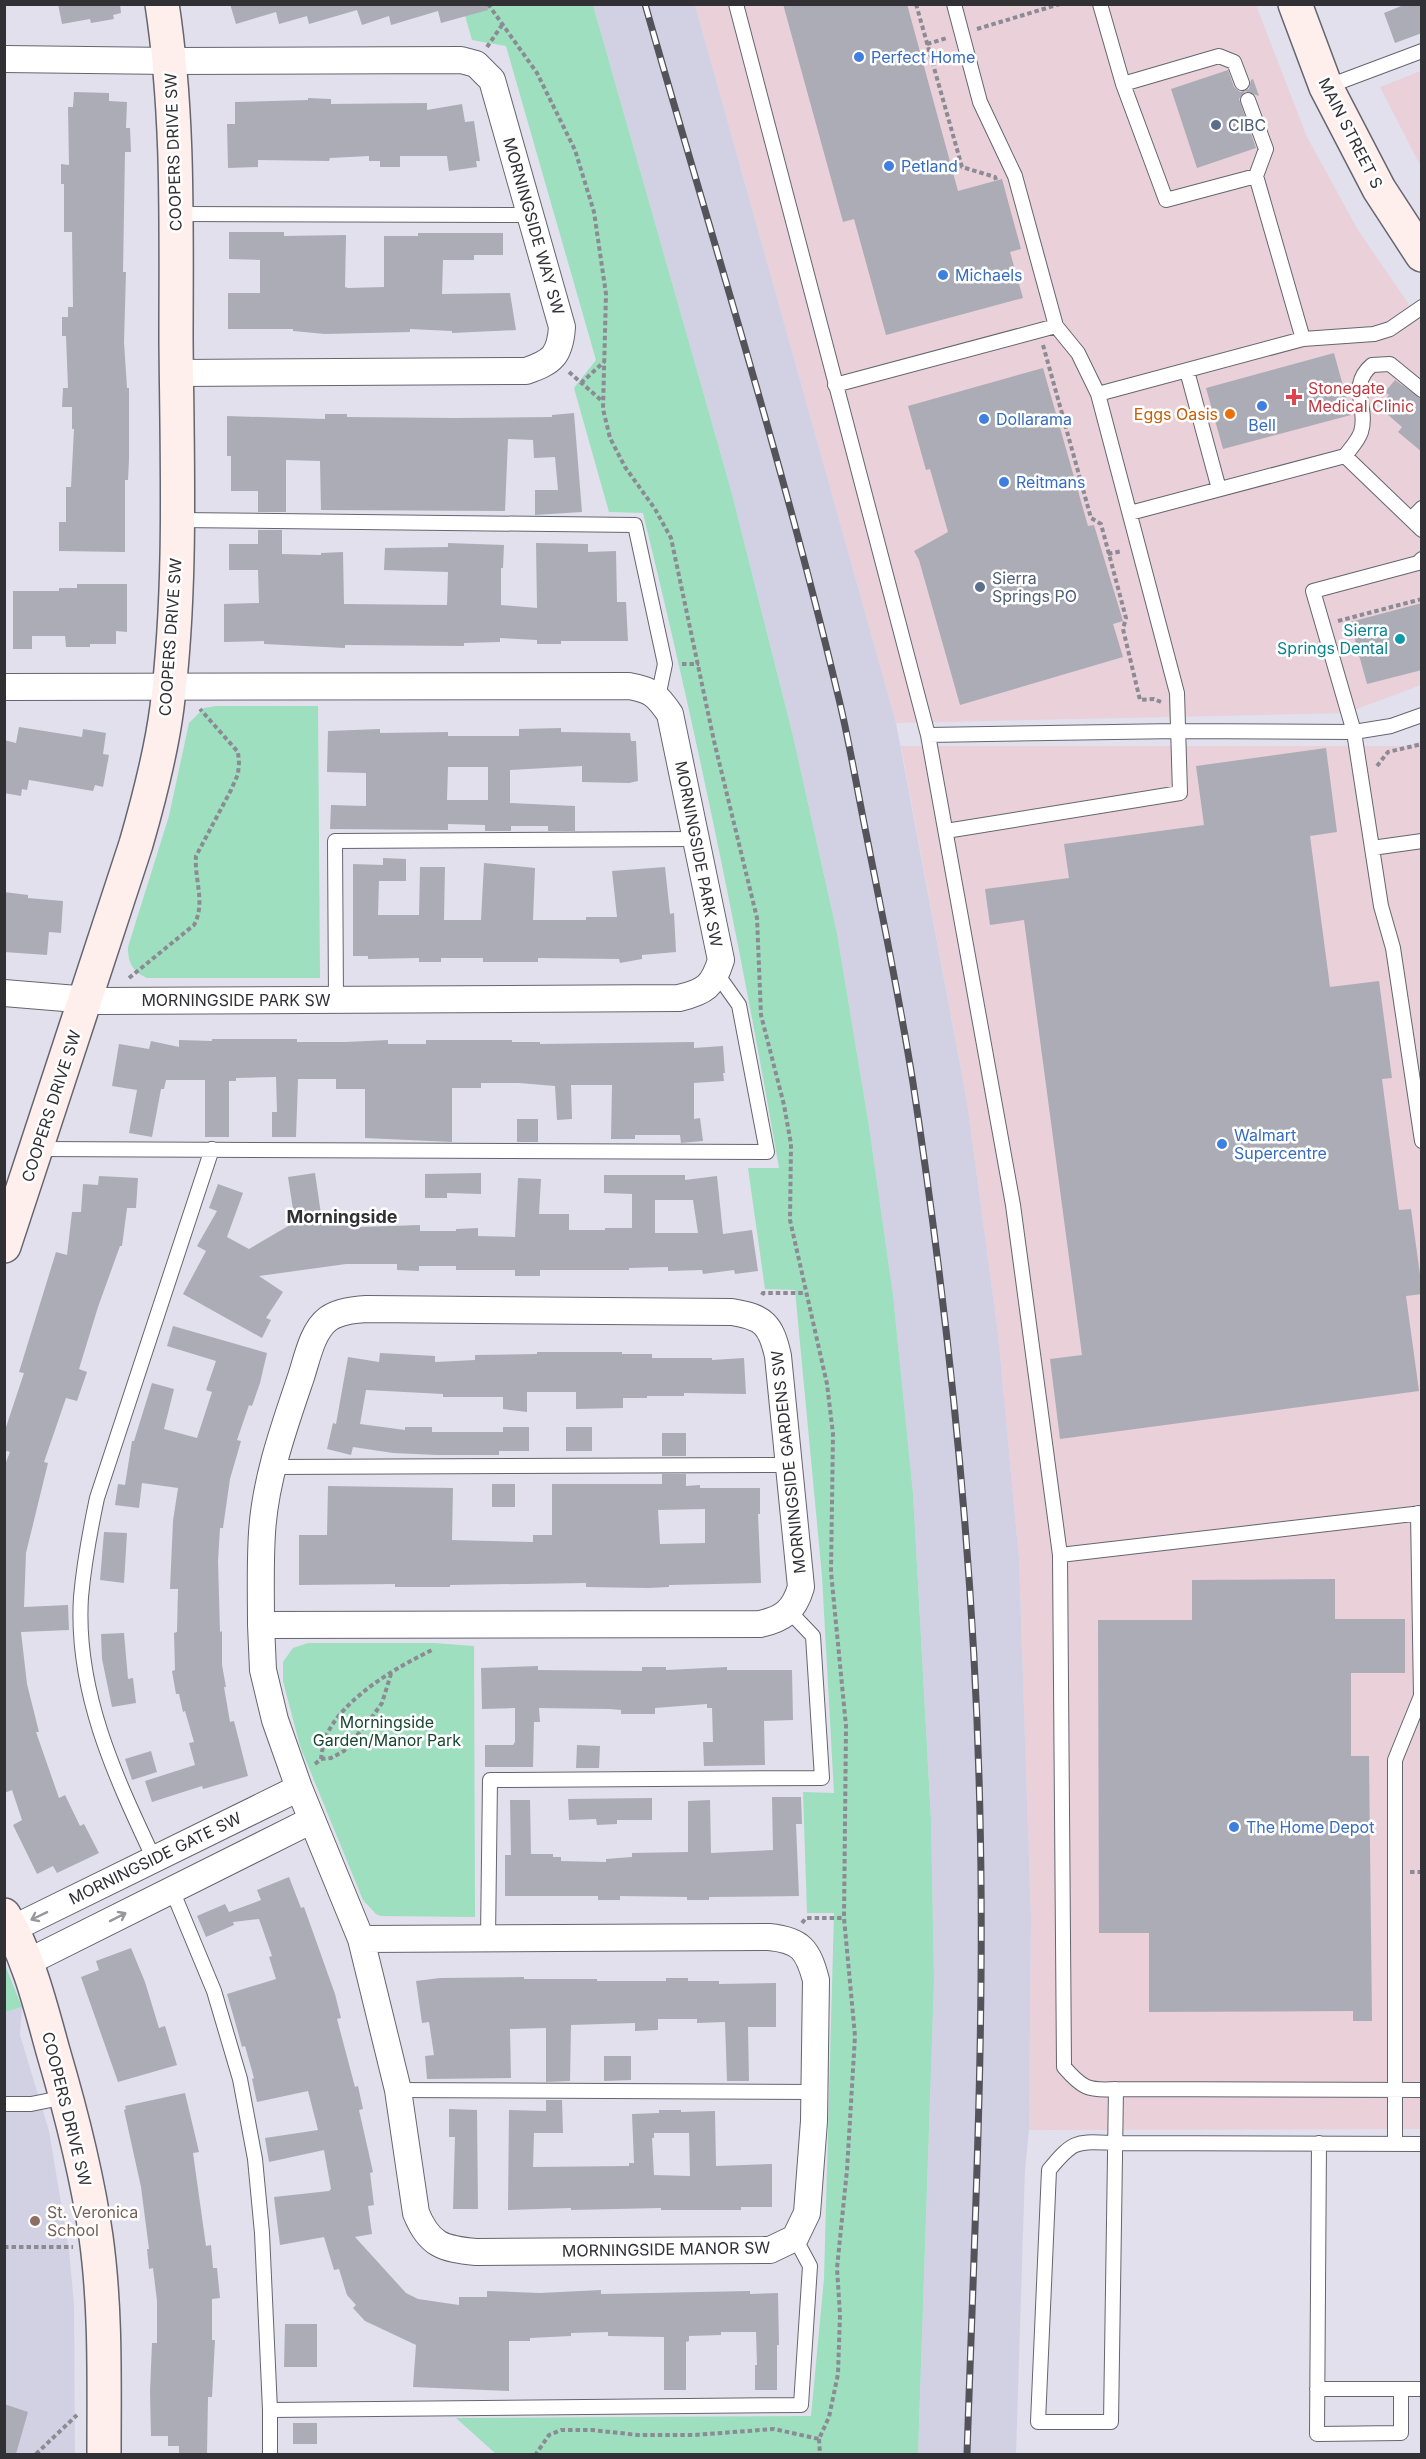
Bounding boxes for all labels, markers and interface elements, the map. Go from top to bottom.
place label: Perfect Home [871,47,975,67]
marker: Perfect Home [852,50,866,64]
street label: COOPERS DRIVE SW [160,72,186,231]
street label: MAIN STREET S [1314,74,1388,192]
place label: CIBC [1228,115,1266,135]
marker: CIBC [1209,118,1223,132]
street label: MORNINGSIDE WAY SW [499,135,569,317]
place label: Petland [901,156,958,176]
marker: Petland [882,159,896,173]
place label: Michaels [955,265,1023,285]
marker: Michaels [936,268,950,282]
place label: Stonegate Medical Clinic [1308,378,1414,416]
marker: Stonegate Medical Clinic [1285,388,1303,406]
marker: Bell [1255,399,1269,413]
place label: Eggs Oasis [1134,404,1218,424]
marker: Eggs Oasis [1223,407,1237,421]
place label: Dollarama [996,409,1072,429]
marker: Dollarama [977,412,991,426]
place label: Bell [1248,415,1276,435]
place label: Reitmans [1016,472,1085,492]
marker: Reitmans [997,475,1011,489]
street label: COOPERS DRIVE SW [154,557,186,717]
place label: Sierra Springs PO [992,568,1077,606]
marker: Sierra Springs PO [973,580,987,594]
place label: Sierra Springs Dental [1277,620,1388,658]
marker: Sierra Springs Dental [1393,632,1407,646]
street label: MORNINGSIDE PARK SW [671,759,727,949]
street label: MORNINGSIDE PARK SW [141,990,331,1010]
street label: COOPERS DRIVE SW [17,1027,85,1184]
place label: Walmart Supercentre [1234,1125,1327,1163]
marker: Walmart Supercentre [1215,1137,1229,1151]
district label: Morningside [287,1206,398,1227]
street label: MORNINGSIDE GARDENS SW [766,1349,810,1575]
park label: Morningside Garden/Manor Park [313,1712,461,1750]
street label: MORNINGSIDE GATE SW [66,1807,245,1908]
place label: The Home Depot [1246,1817,1374,1837]
marker: The Home Depot [1227,1820,1241,1834]
one-way arrow [30,1910,48,1922]
one-way arrow [109,1911,126,1923]
street label: COOPERS DRIVE SW [38,2030,96,2188]
place label: St. Veronica School [47,2202,138,2240]
marker: St. Veronica School [28,2214,42,2228]
street label: MORNINGSIDE MANOR SW [562,2237,770,2261]

